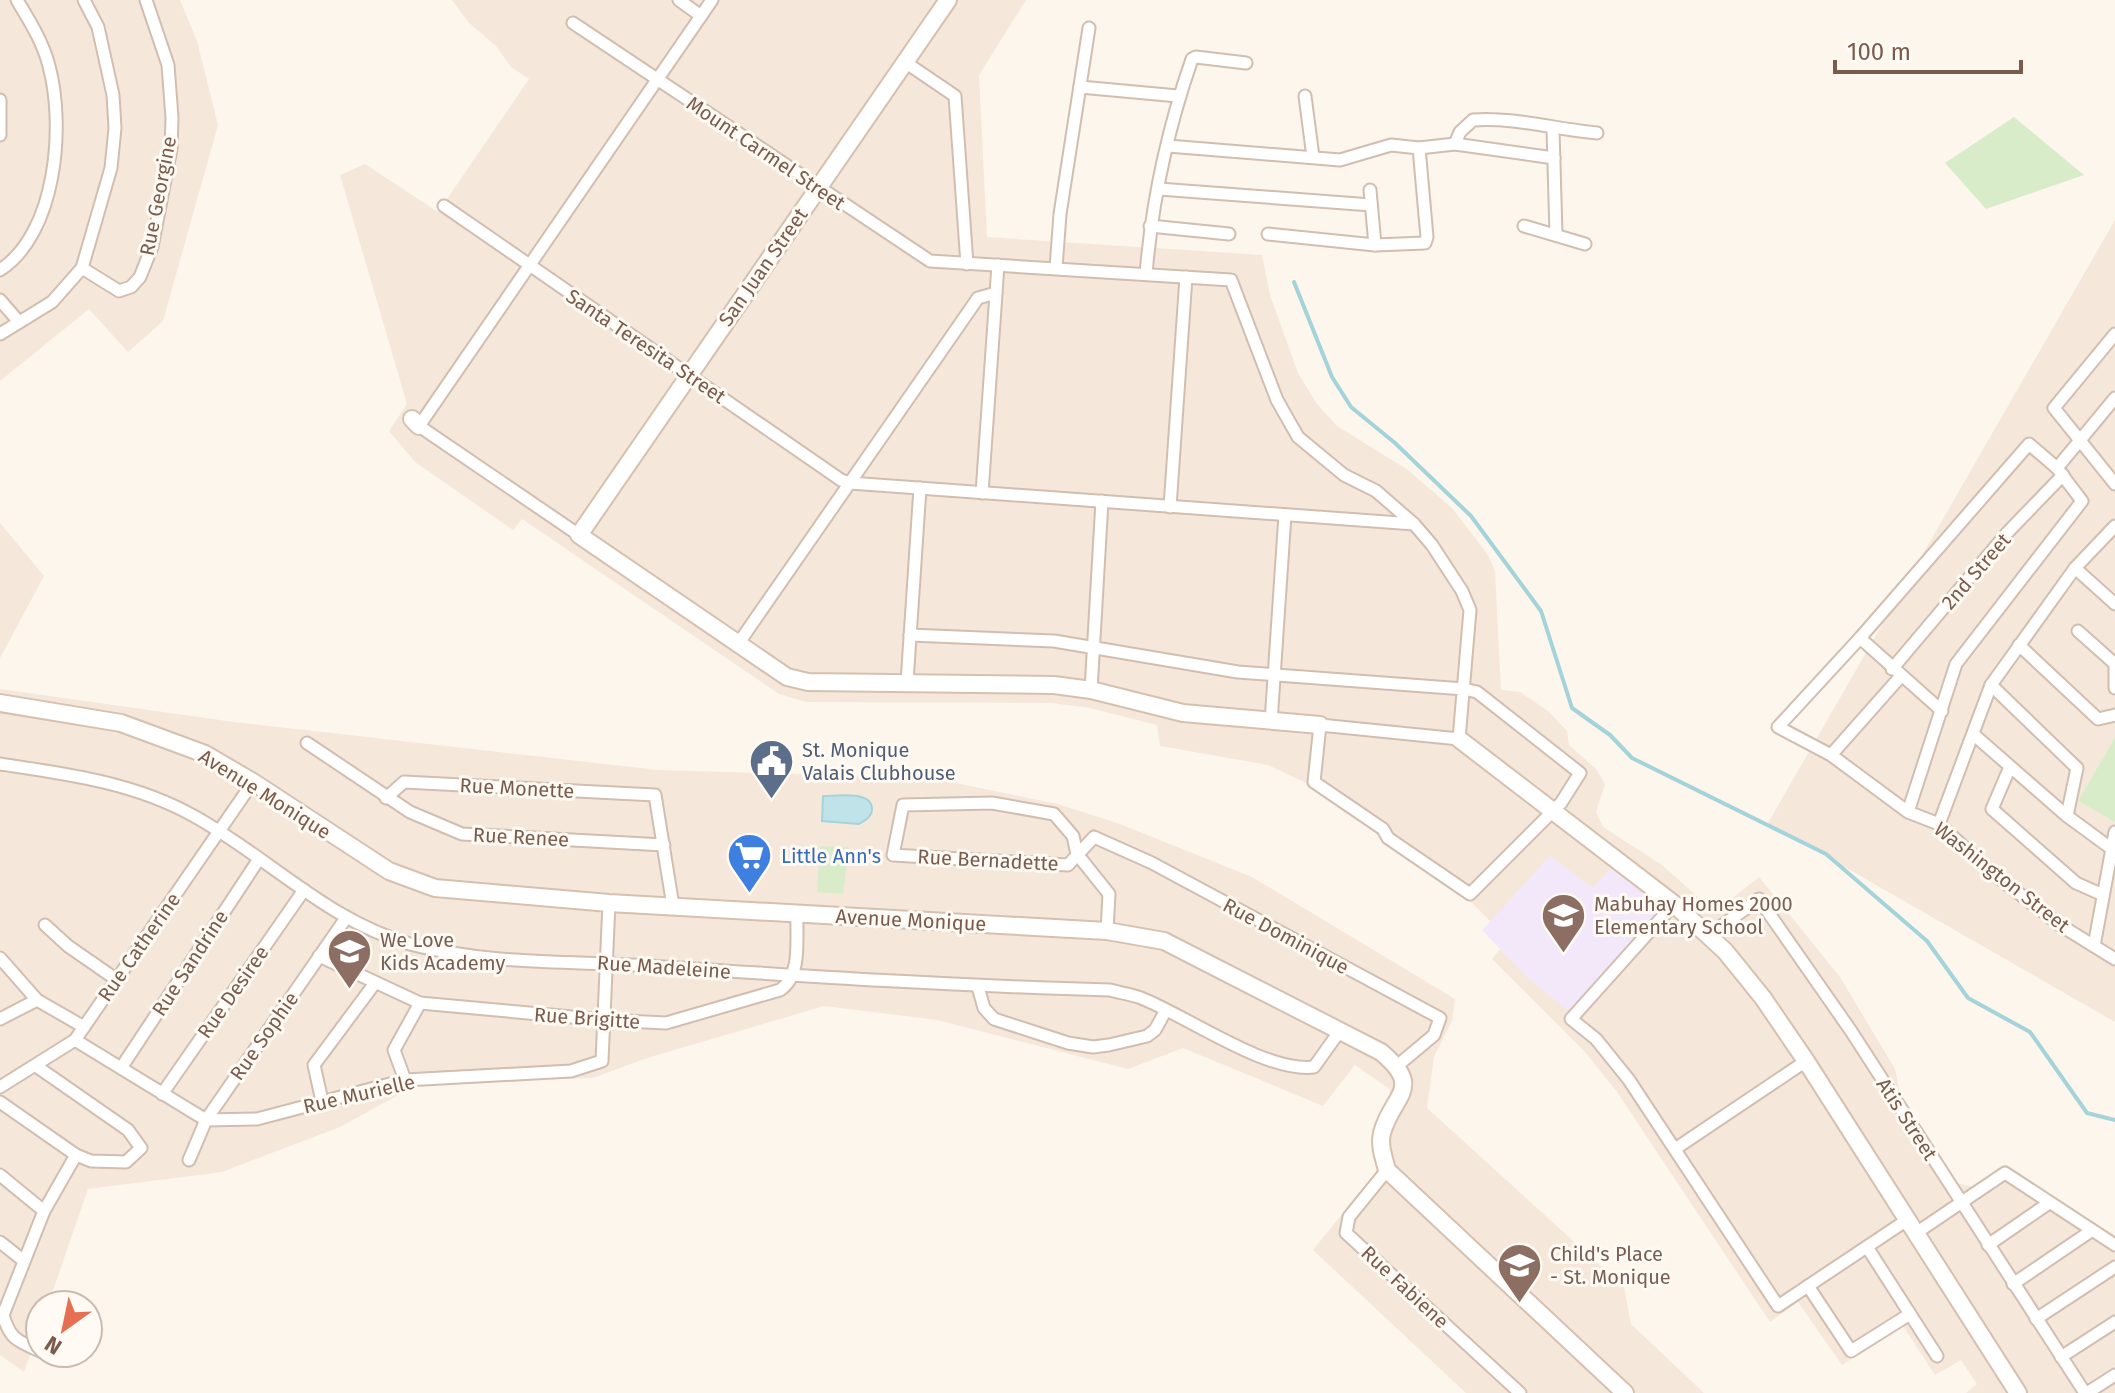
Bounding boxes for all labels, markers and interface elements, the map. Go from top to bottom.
scale bar [1835,24,2021,74]
text: 100 m [1847,38,1911,66]
street label: Mount Carmel Street [682,91,851,215]
street label: Rue Georgine [135,134,181,258]
street label: San Juan Street [713,203,813,331]
street label: Santa Teresita Street [562,284,731,409]
street label: 2nd Street [1936,527,2016,614]
public building icon: St. Monique Valais Clubhouse [747,738,795,801]
place label: St. Monique Valais Clubhouse [802,738,956,785]
street label: Avenue Monique [195,744,335,844]
street label: Rue Monette [459,773,575,803]
street label: Washington Street [1929,817,2075,938]
street label: Rue Renee [472,822,570,852]
supermarket icon: Little Ann's [726,832,774,895]
place label: Little Ann's [781,844,881,868]
street label: Rue Bernadette [917,844,1059,876]
street label: Rue Catherine [93,888,185,1006]
school or university icon: Mabuhay Homes 2000 Elementary School [1539,891,1587,954]
place label: Mabuhay Homes 2000 Elementary School [1594,892,1793,939]
street label: Rue Dominique [1219,893,1353,979]
street label: Avenue Monique [835,904,987,936]
street label: Rue Sandrine [147,906,233,1020]
school or university icon: We Love Kids Academy [325,927,373,990]
place label: We Love Kids Academy [380,928,506,975]
street label: Rue Desiree [192,941,274,1043]
street label: Rue Madeleine [596,950,732,984]
street label: Rue Sophie [225,987,303,1085]
street label: Rue Brigitte [533,1002,641,1034]
street label: Rue Murielle [301,1069,417,1119]
street label: Atis Street [1872,1073,1943,1165]
street label: Rue Fabiene [1356,1241,1454,1333]
school or university icon: Child's Place - St. Monique [1495,1241,1543,1304]
place label: Child's Place - St. Monique [1550,1242,1671,1289]
north arrow [24,1289,104,1369]
text: N [40,1330,67,1361]

